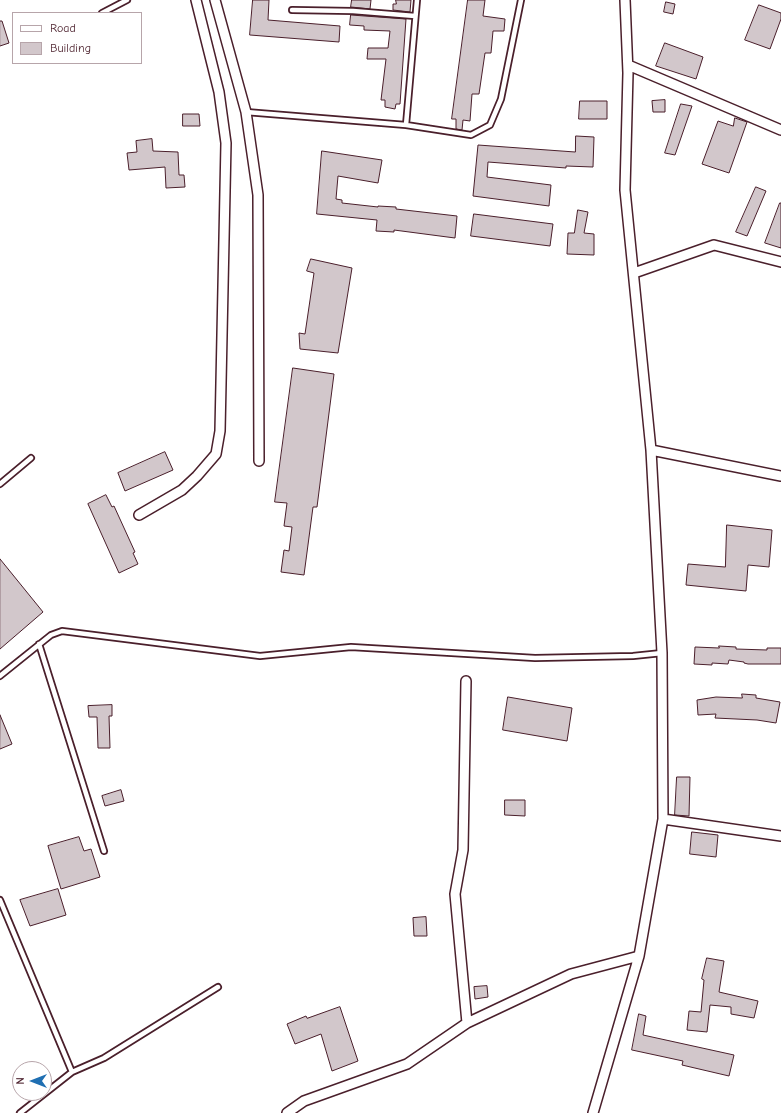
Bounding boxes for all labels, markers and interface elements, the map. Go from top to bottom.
legend [12,12,142,64]
text: Road [50,21,76,35]
text: Building [50,41,91,55]
north arrow [12,1061,52,1101]
text: N [14,1077,27,1085]

